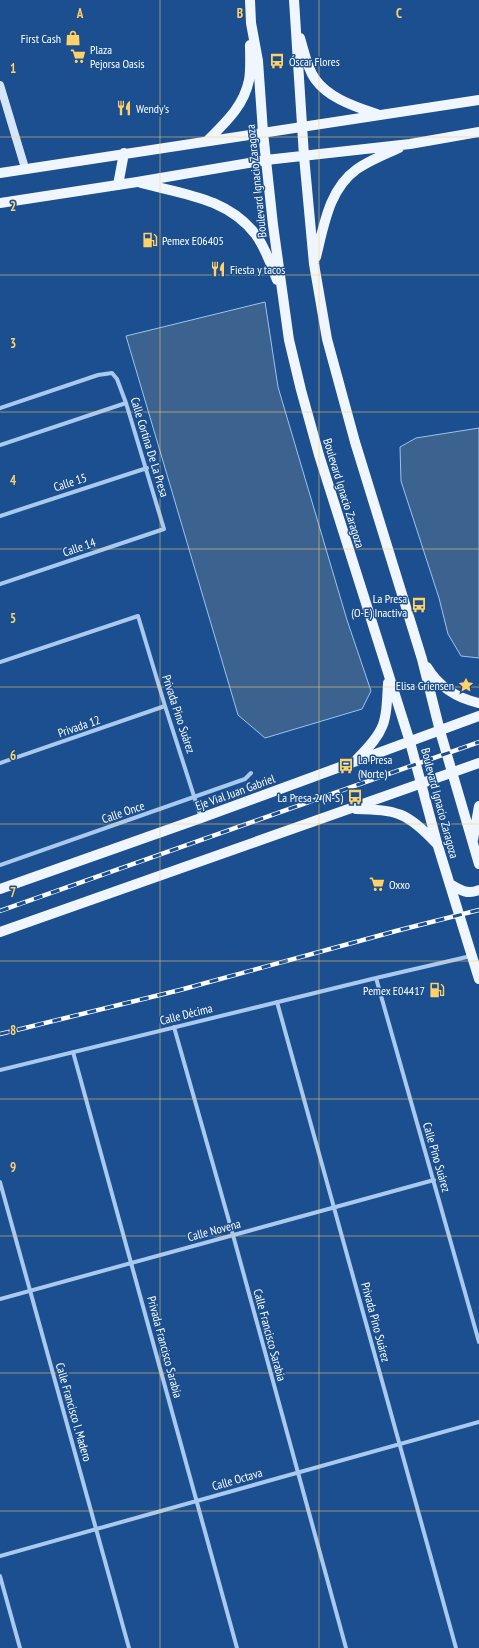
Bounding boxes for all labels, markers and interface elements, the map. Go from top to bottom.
text: A [76,5,84,22]
text: B [237,5,243,22]
text: C [396,5,402,22]
shop icon: First Cash [64,29,82,47]
place label: First Cash [21,31,61,46]
place label: Plaza Pejorsa Oasis [90,42,145,71]
supermarket icon: Plaza Pejorsa Oasis [69,47,87,65]
bus stop icon: Óscar Flores [268,52,286,70]
place label: Óscar Flores [289,54,340,69]
text: 1 [10,60,16,77]
restaurant icon: Wendy's [115,99,133,117]
place label: Wendy's [136,101,169,116]
street label: Boulevard Ignacio Zaragoza [243,123,269,238]
text: 2 [10,198,16,215]
fuel station icon: Pemex E06405 [141,231,159,249]
place label: Pemex E06405 [162,233,224,248]
restaurant icon: Fiesta y tacos [209,260,227,278]
place label: Fiesta y tacos [230,262,285,277]
text: 3 [10,335,16,352]
street label: Calle Cortina De La Presa [128,395,172,499]
street label: Boulevard Ignacio Zaragoza [320,436,368,550]
street label: Calle 15 [51,470,89,494]
text: 4 [10,472,17,489]
street label: Calle 14 [60,534,98,560]
place label: La Presa (O-E) Inactiva [351,591,407,620]
bus stop icon: La Presa (O-E) Inactiva [410,596,428,614]
text: 5 [10,610,16,627]
street label: Privada Pino Suárez [159,673,199,755]
place icon: Elisa Griensen [457,676,475,694]
place label: Elisa Griensen [396,678,454,693]
street label: Privada 12 [56,712,102,740]
street label: Boulevard Ignacio Zaragoza [418,746,462,860]
text: 6 [10,747,16,764]
place label: La Presa (Norte) [358,752,393,781]
bus stop icon: La Presa (Norte) [337,757,355,775]
street label: Eje Vial Juan Gabriel [193,771,277,813]
bus stop icon: La Presa 2 (N-S) [346,788,364,806]
place label: La Presa 2 (N-S) [277,790,343,805]
street label: Calle Once [100,798,146,826]
supermarket icon: Oxxo [368,875,386,893]
place label: Oxxo [389,877,410,892]
text: 7 [10,884,16,901]
fuel station icon: Pemex E04417 [428,981,446,999]
place label: Pemex E04417 [363,983,425,998]
street label: Calle Décima [158,1000,214,1028]
text: 8 [10,1022,16,1039]
street label: Calle Pino Suárez [420,1120,454,1194]
text: 9 [10,1159,16,1176]
street label: Calle Novena [186,1216,242,1244]
street label: Privada Pino Suárez [358,1281,394,1363]
street label: Calle Francisco Sarabia [250,1287,290,1383]
street label: Privada Francisco Sarabia [144,1295,186,1400]
street label: Calle Francisco I. Madero [53,1361,95,1463]
street label: Calle Octava [210,1465,264,1493]

